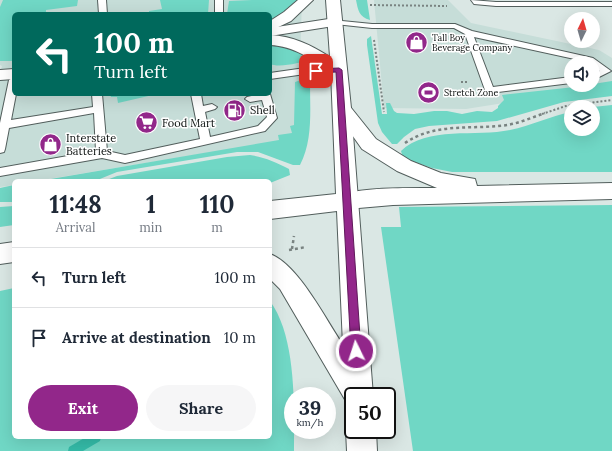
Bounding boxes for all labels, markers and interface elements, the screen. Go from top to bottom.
north arrow [564,12,600,48]
map controls [564,12,600,136]
text: 100 m [94,25,174,61]
icon: left [28,28,80,80]
shop icon: Tall Boy Beverage Company [404,30,430,56]
place label: Tall Boy Beverage Company [432,32,512,53]
pin [299,54,333,88]
button: sound [564,56,600,92]
text: Turn left [94,60,167,83]
icon: arrive [305,60,327,82]
sports icon: Stretch Zone [416,80,442,106]
place label: Stretch Zone [444,87,498,98]
fuel station icon: Shell [221,97,247,123]
button: layers [564,100,600,136]
place label: Shell [250,103,275,117]
supermarket icon: Food Mart [134,110,160,136]
place label: Food Mart [162,116,216,130]
shop icon: Interstate Batteries [38,131,64,157]
place label: Interstate Batteries [66,131,116,158]
text: 11:48 [49,189,102,220]
text: 1 [146,189,156,220]
text: 110 [200,189,235,220]
text: Arrival [56,219,95,236]
text: min [139,219,162,236]
text: m [211,219,223,236]
icon: left [28,267,50,289]
text: Turn left [62,268,126,287]
text: 100 m [215,268,256,287]
icon: arrive [28,327,50,349]
text: Arrive at destination [62,328,211,347]
text: 10 m [224,328,256,347]
position arrow [335,330,377,372]
button: Exit [28,385,138,431]
button: Share [146,385,256,431]
speed limit sign: 50 [344,387,396,439]
text: 39 [299,395,321,420]
text: km/h [296,416,324,429]

